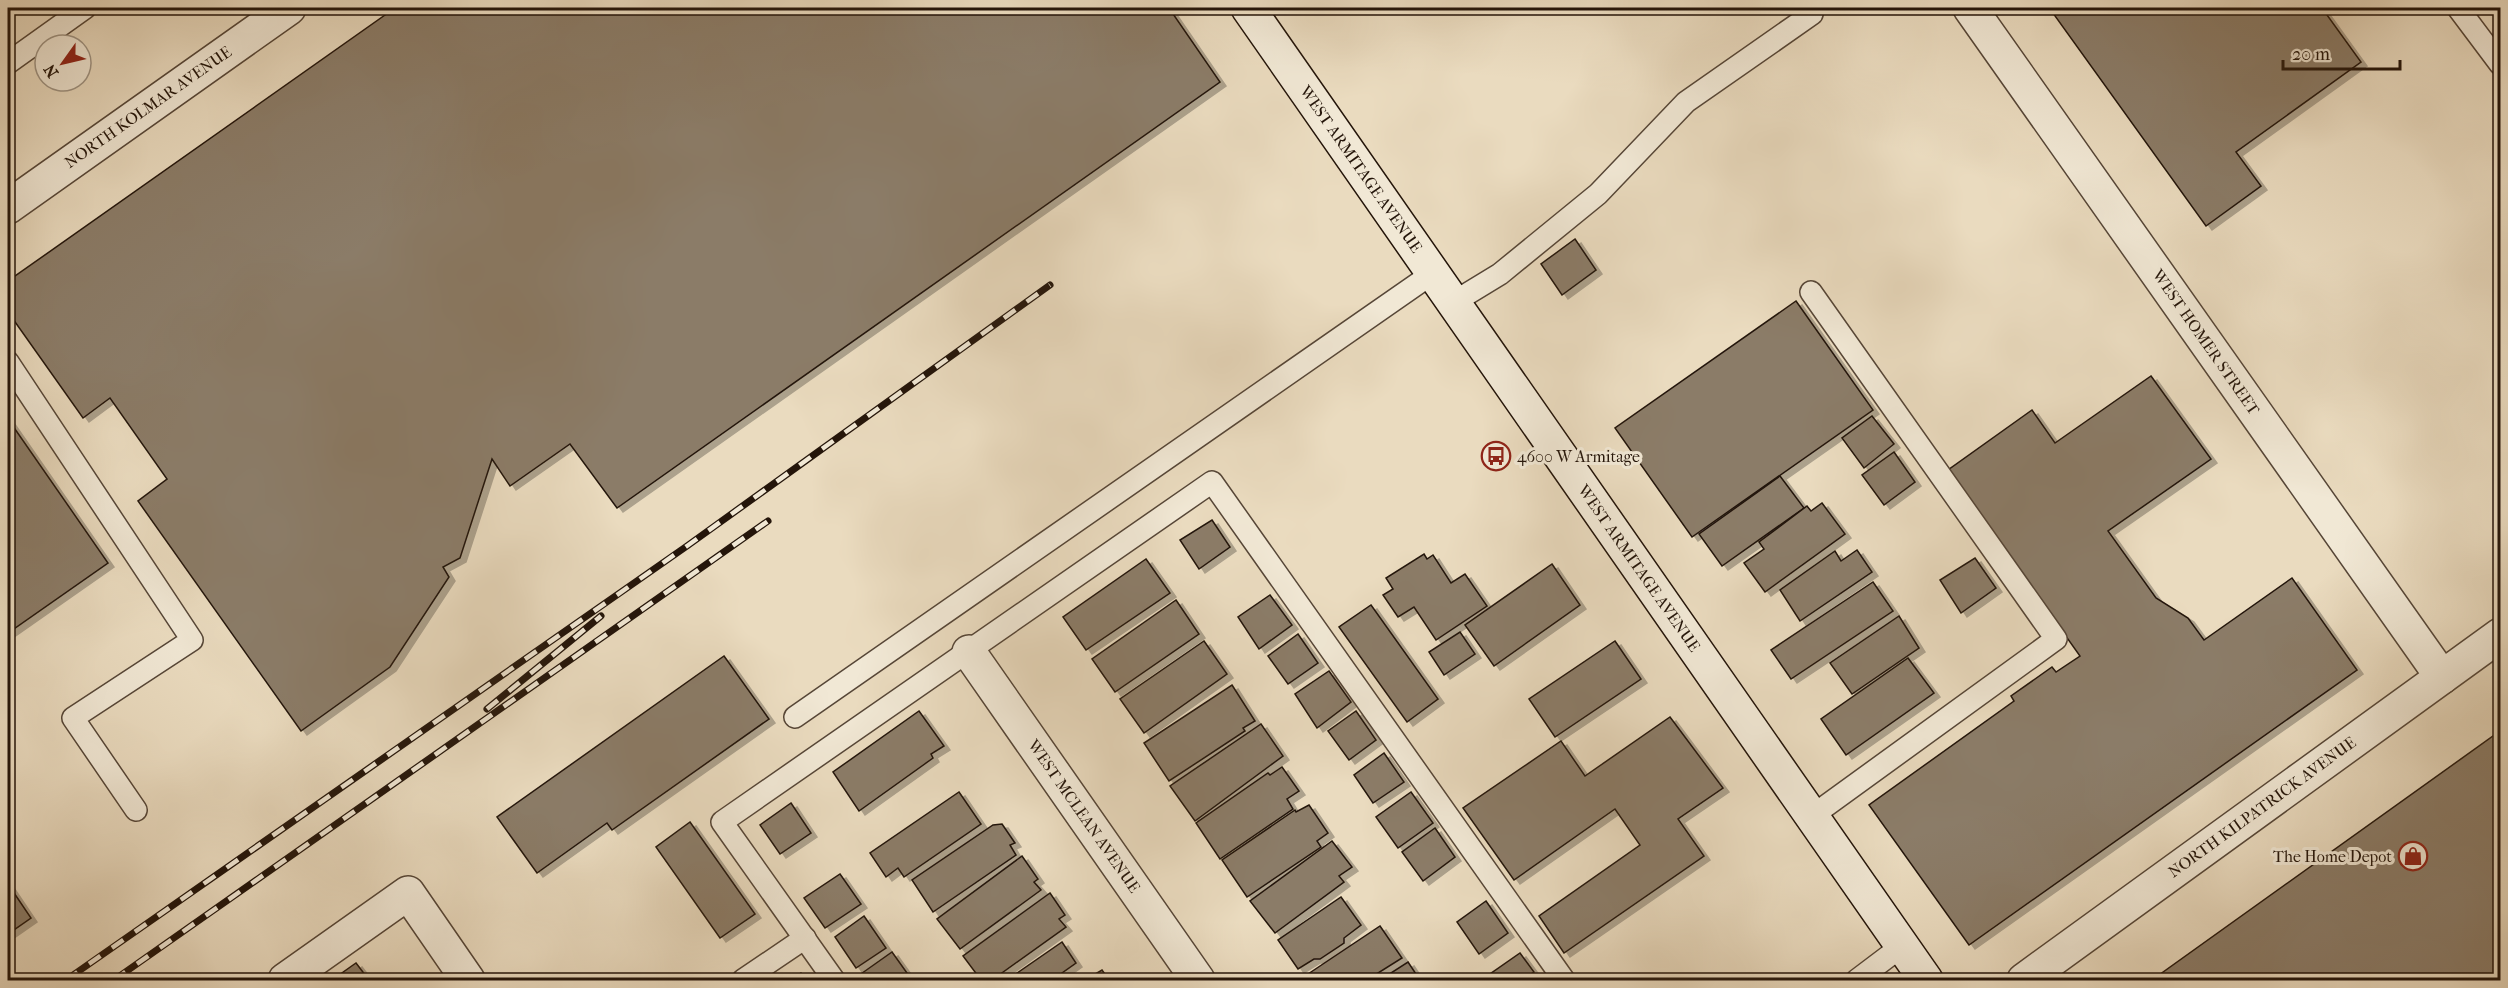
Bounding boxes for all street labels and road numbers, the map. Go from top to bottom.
street label: NORTH KOLMAR AVENUE [61,42,235,172]
street label: WEST ARMITAGE AVENUE [1295,81,1426,256]
street label: WEST HOMER STREET [2148,265,2264,419]
street label: WEST ARMITAGE AVENUE [1573,480,1704,655]
street label: NORTH KILPATRICK AVENUE [2165,732,2360,881]
street label: WEST MCLEAN AVENUE [1023,735,1144,896]

